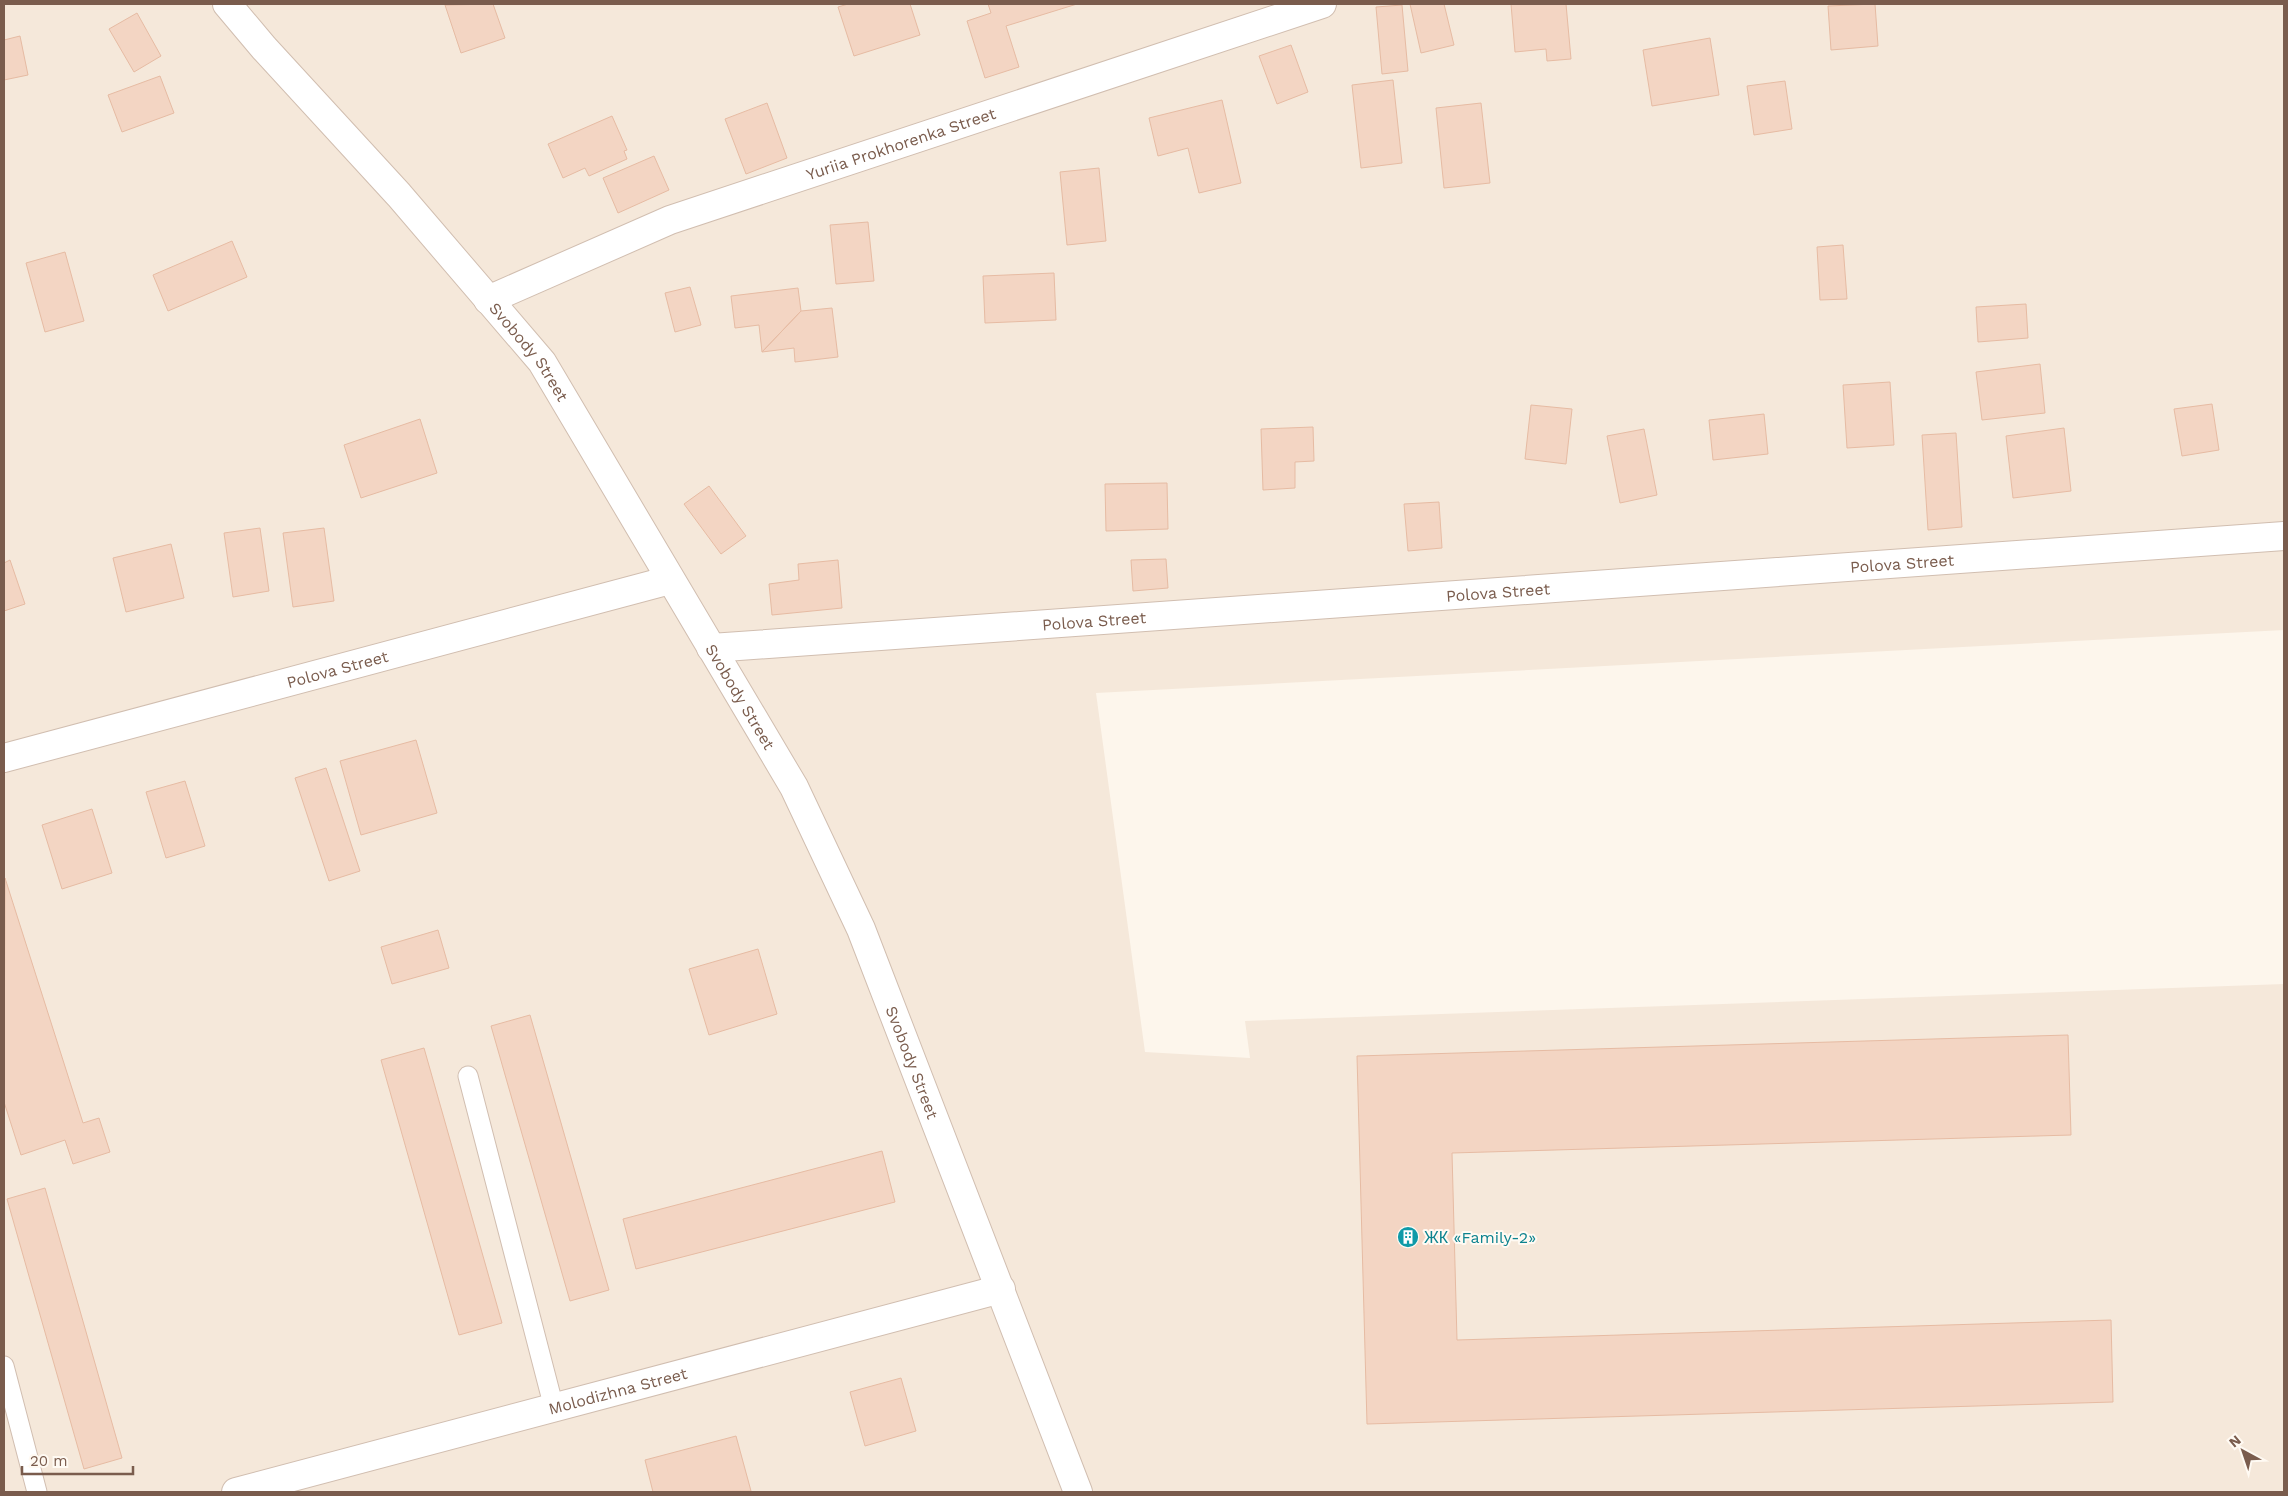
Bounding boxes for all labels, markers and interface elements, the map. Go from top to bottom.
street label: Yuriia Prokhorenka Street [804,103,998,184]
street label: Svobody Street [486,298,573,405]
street label: Polova Street [1849,550,1955,576]
street label: Polova Street [1445,579,1551,605]
street label: Polova Street [1041,608,1147,634]
street label: Svobody Street [702,640,779,753]
street label: Polova Street [284,646,390,692]
street label: Svobody Street [882,1003,943,1122]
building icon: ЖК «Family-2» [1396,1225,1420,1249]
place label: ЖК «Family-2» [1424,1228,1536,1247]
street label: Molodizhna Street [546,1363,689,1418]
north arrow [2218,1426,2268,1476]
text: N [2226,1432,2244,1451]
scale bar [22,1444,134,1476]
text: 20 m [30,1452,68,1470]

